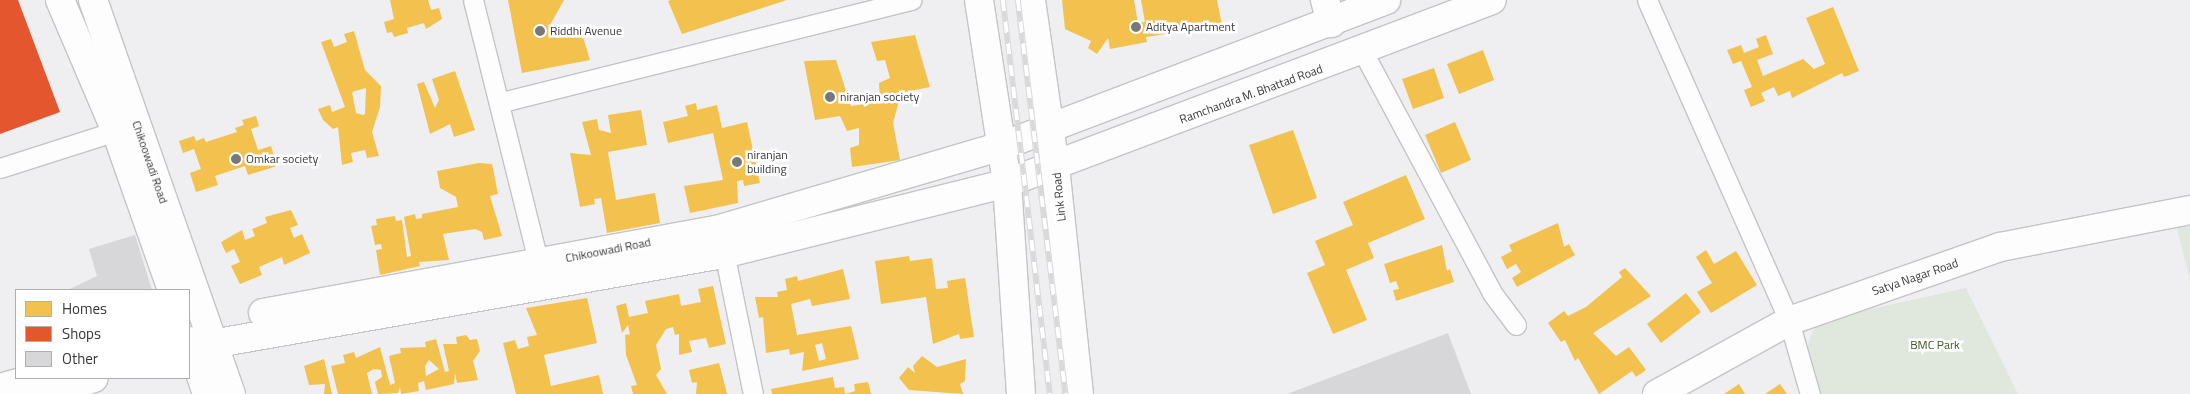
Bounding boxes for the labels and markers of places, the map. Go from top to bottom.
place label: Aditya Apartment [1146,20,1235,34]
marker: Aditya Apartment [1130,21,1142,33]
place label: Riddhi Avenue [550,24,622,38]
marker: Riddhi Avenue [534,25,546,37]
place label: niranjan society [840,90,919,104]
marker: niranjan society [824,91,836,103]
place label: niranjan building [747,148,788,176]
place label: Omkar society [246,152,318,166]
marker: Omkar society [230,153,242,165]
marker: niranjan building [731,156,743,168]

